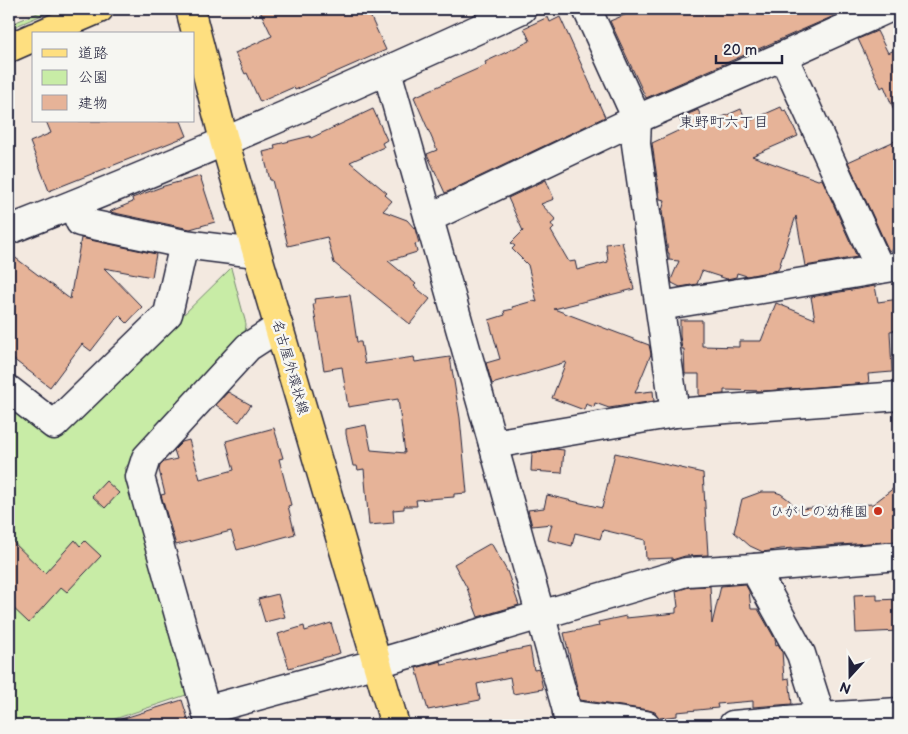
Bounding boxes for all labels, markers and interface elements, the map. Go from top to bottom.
legend [32,32,195,122]
scale bar [716,32,782,64]
text: 20 m [723,41,757,60]
text: 道路 [78,44,108,63]
text: 公園 [78,68,108,87]
text: 建物 [78,94,108,113]
district label: 東野町六丁目 [679,113,769,132]
street label: 名古屋外環状線 [269,318,312,417]
place label: ひがしの幼稚園 [770,503,868,520]
marker: ひがしの幼稚園 [872,505,884,517]
north arrow [826,652,876,702]
text: N [838,678,853,697]

